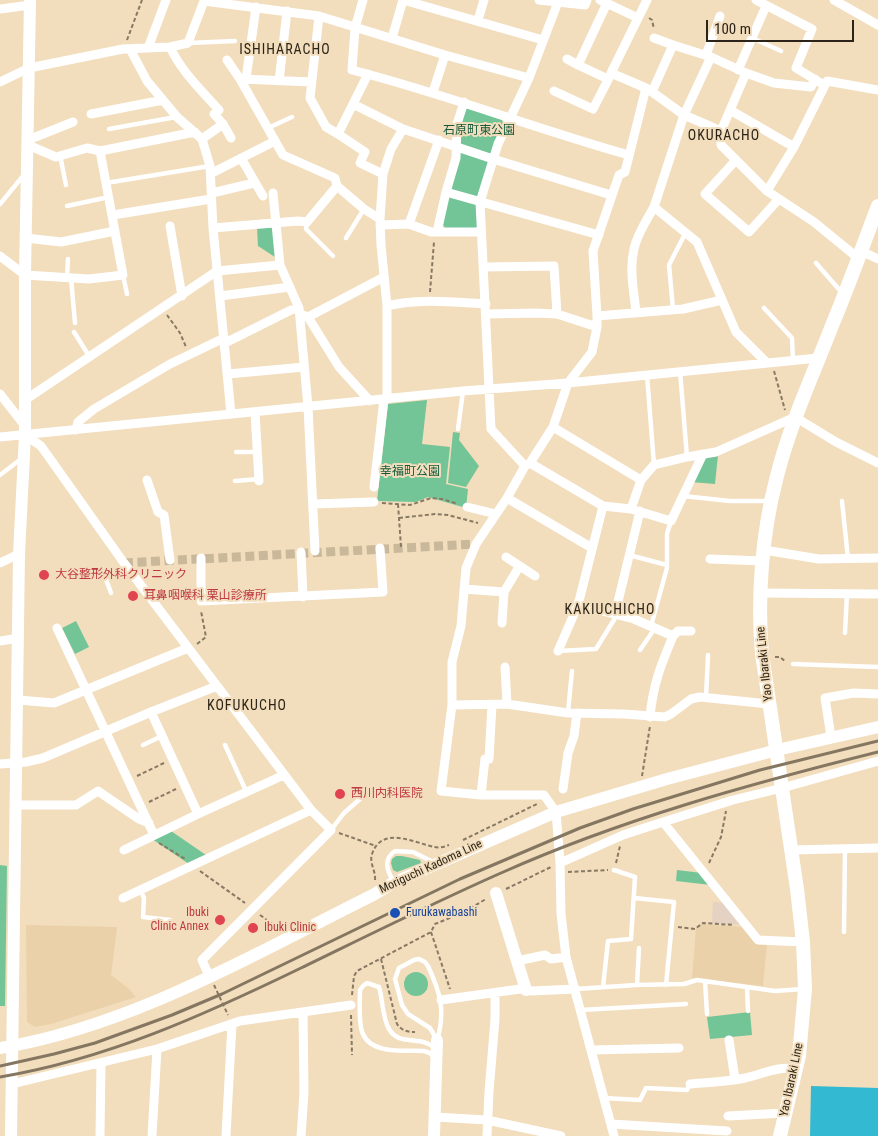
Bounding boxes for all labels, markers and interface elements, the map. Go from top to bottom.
scale bar [708,10,856,42]
text: 100 m [714,20,751,38]
district label: ISHIHARACHO [238,42,332,58]
park label: 石原町東公園 [443,124,515,138]
district label: OKURACHO [687,128,761,144]
park label: 幸福町公園 [380,465,440,479]
marker: 大谷整形外科クリニック [37,568,51,582]
place label: 大谷整形外科クリニック [55,568,187,582]
marker: 耳鼻咽喉科 栗山診療所 [126,589,140,603]
place label: 耳鼻咽喉科 栗山診療所 [144,589,267,603]
district label: KAKIUCHICHO [563,602,657,618]
street label: Yao Ibaraki Line [754,626,776,702]
district label: KOFUKUCHO [206,698,288,714]
marker: 西川内科医院 [333,787,347,801]
place label: 西川内科医院 [351,787,423,801]
street label: Moriguchi Kadoma Line [377,837,485,897]
place label: Ibuki Clinic Annex [150,906,209,934]
marker: Furukawabashi [388,906,402,920]
place label: Furukawabashi [406,906,477,920]
marker: Ibuki Clinic Annex [213,913,227,927]
marker: Ibuki Clinic [246,921,260,935]
place label: Ibuki Clinic [264,921,316,935]
street label: Yao Ibaraki Line [777,1042,807,1118]

